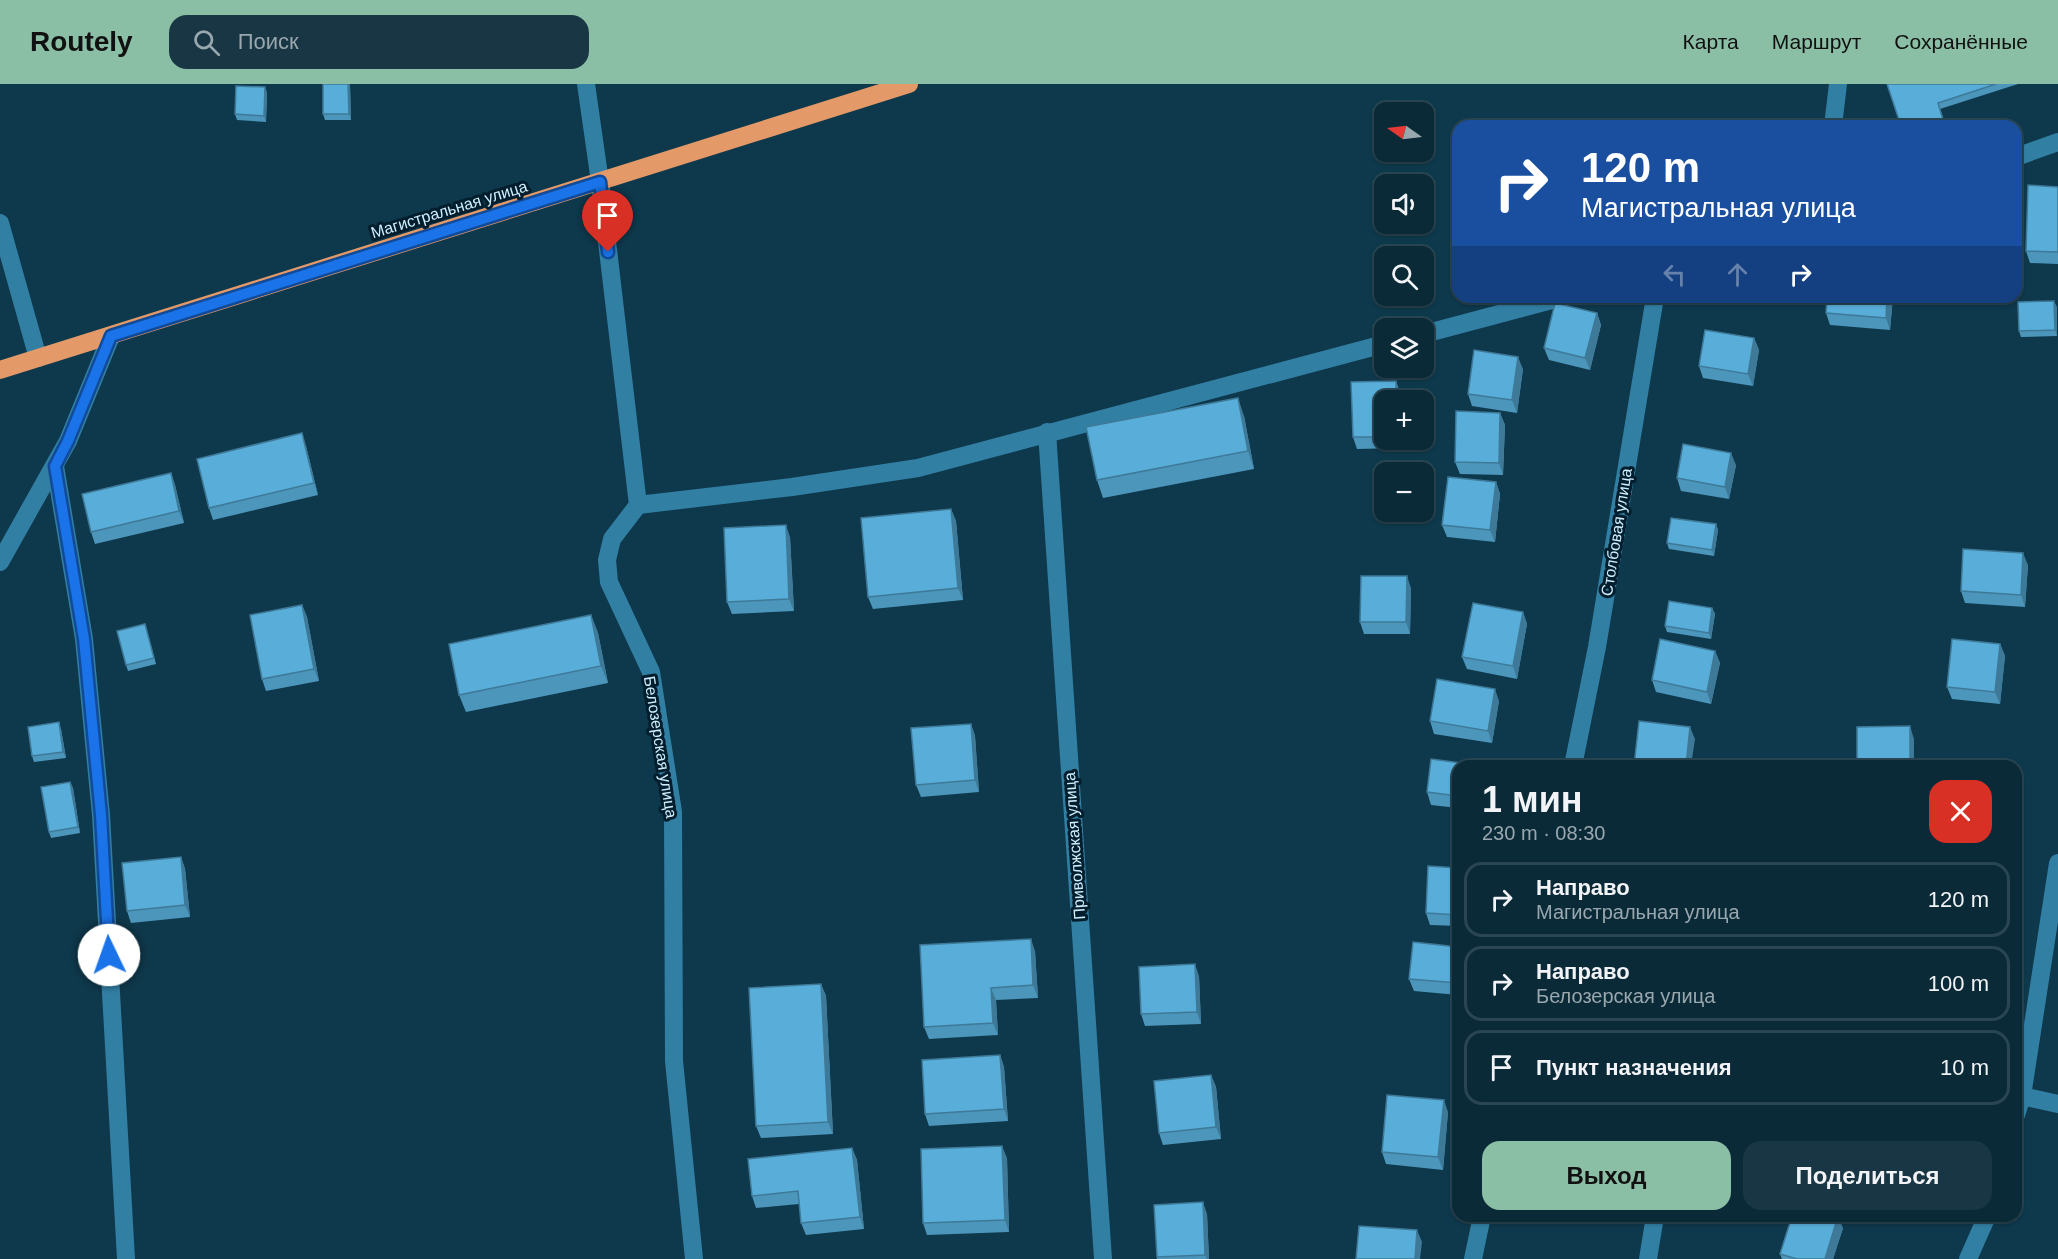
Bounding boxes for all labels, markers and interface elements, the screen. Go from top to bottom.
search box [169,15,589,69]
text: Routely [30,26,133,57]
icon: search [190,26,223,59]
text: Поиск [238,29,299,54]
text: Карта [1683,30,1739,53]
text: Маршрут [1772,30,1861,53]
text: Сохранённые [1894,30,2028,53]
north arrow [1374,102,1434,162]
map controls [1374,102,1434,522]
icon: right [1482,144,1560,222]
text: 120 m [1581,144,1700,191]
button: sound [1374,174,1434,234]
street label: Магистральная улица [369,178,530,241]
pin [582,190,633,252]
text: Магистральная улица [1581,193,1856,223]
icon: arrive [591,199,624,232]
button: search [1374,246,1434,306]
icon: left [1658,258,1691,291]
icon: ahead [1721,258,1754,291]
icon: right [1784,258,1817,291]
button: layers [1374,318,1434,378]
button: + [1374,390,1434,450]
button: − [1374,462,1434,522]
street label: Столбовая улица [1598,467,1635,597]
street label: Белозерская улица [641,675,680,819]
street label: Приволжская улица [1061,772,1088,920]
text: 1 мин [1482,779,1583,820]
button: close [1929,780,1992,843]
text: 230 m · 08:30 [1482,822,1605,844]
text: Направо [1536,875,1630,900]
icon: right [1485,883,1518,916]
text: 120 m [1928,887,1989,912]
text: Магистральная улица [1536,901,1740,923]
position arrow [77,923,141,987]
text: Направо [1536,959,1630,984]
icon: right [1485,967,1518,1000]
text: 100 m [1928,971,1989,996]
text: Белозерская улица [1536,985,1715,1007]
icon: arrive [1485,1051,1518,1084]
text: Пункт назначения [1536,1055,1732,1080]
text: 10 m [1940,1055,1989,1080]
button: Выход [1482,1141,1731,1210]
button: Поделиться [1743,1141,1992,1210]

